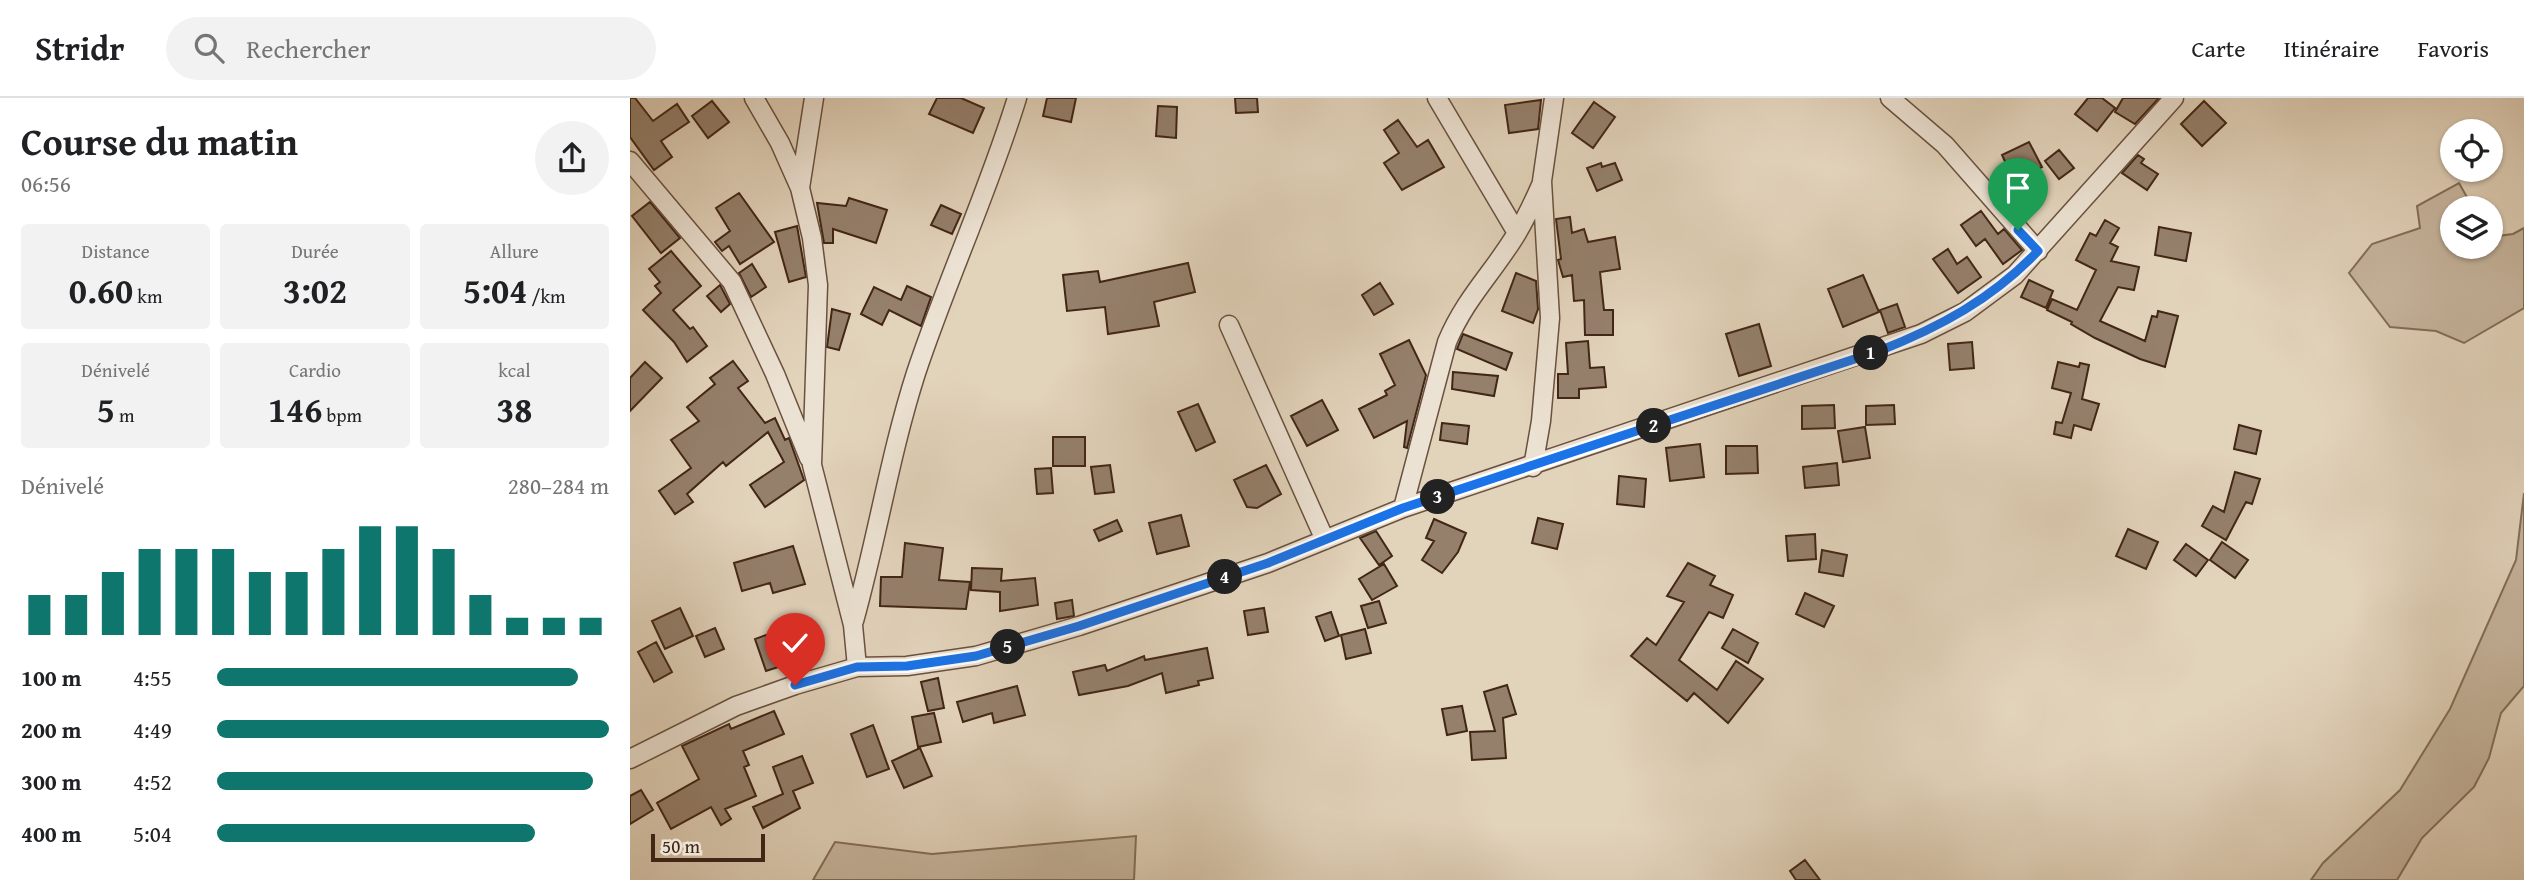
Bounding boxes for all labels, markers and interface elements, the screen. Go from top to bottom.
search box [166,17,656,80]
text: Stridr [35,24,124,72]
icon: search [190,29,228,67]
text: Rechercher [246,29,370,68]
text: Carte [2192,31,2246,66]
text: Itinéraire [2284,31,2379,66]
text: Favoris [2417,31,2489,66]
text: Course du matin [21,113,298,169]
map controls [2440,119,2503,259]
button: locate [2440,119,2503,182]
button: share [535,121,609,195]
pin [1988,158,2048,230]
text: 06:56 [21,167,71,200]
icon: arrive [1999,169,2037,207]
button: layers [2440,196,2503,259]
text: Distance [82,237,150,265]
text: Durée [291,237,339,265]
text: Allure [490,237,539,265]
text: 0.60 [69,265,133,316]
text: 3:02 [283,265,347,316]
text: 5:04 [463,265,527,316]
text: km [133,282,162,310]
text: /km [527,282,566,310]
pin: 1 [1854,336,1888,370]
text: 1 [1866,338,1875,366]
text: Dénivelé [81,356,150,384]
text: Cardio [289,356,341,384]
text: kcal [498,356,531,384]
text: 5 [97,384,115,435]
text: 146 [268,384,322,435]
text: 38 [496,384,532,435]
text: m [115,401,135,429]
text: bpm [322,401,362,429]
pin: 2 [1636,408,1672,444]
text: 2 [1649,411,1658,439]
text: Dénivelé [21,469,104,502]
text: 280–284 m [508,469,609,502]
pin: 3 [1420,480,1456,514]
text: 3 [1433,482,1442,510]
pin: 4 [1208,560,1242,594]
text: 4 [1220,562,1229,590]
pin [765,613,825,685]
icon: check [776,624,814,662]
pin: 5 [990,630,1026,664]
text: 5 [1003,632,1012,660]
text: 100 m [21,661,82,694]
text: 4:55 [133,661,172,694]
text: 200 m [21,713,82,746]
text: 4:49 [133,713,172,746]
text: 300 m [21,765,82,798]
text: 4:52 [133,765,172,798]
text: 400 m [21,817,82,850]
text: 5:04 [133,817,172,850]
scale bar [651,831,765,863]
text: 50 m [662,832,700,860]

